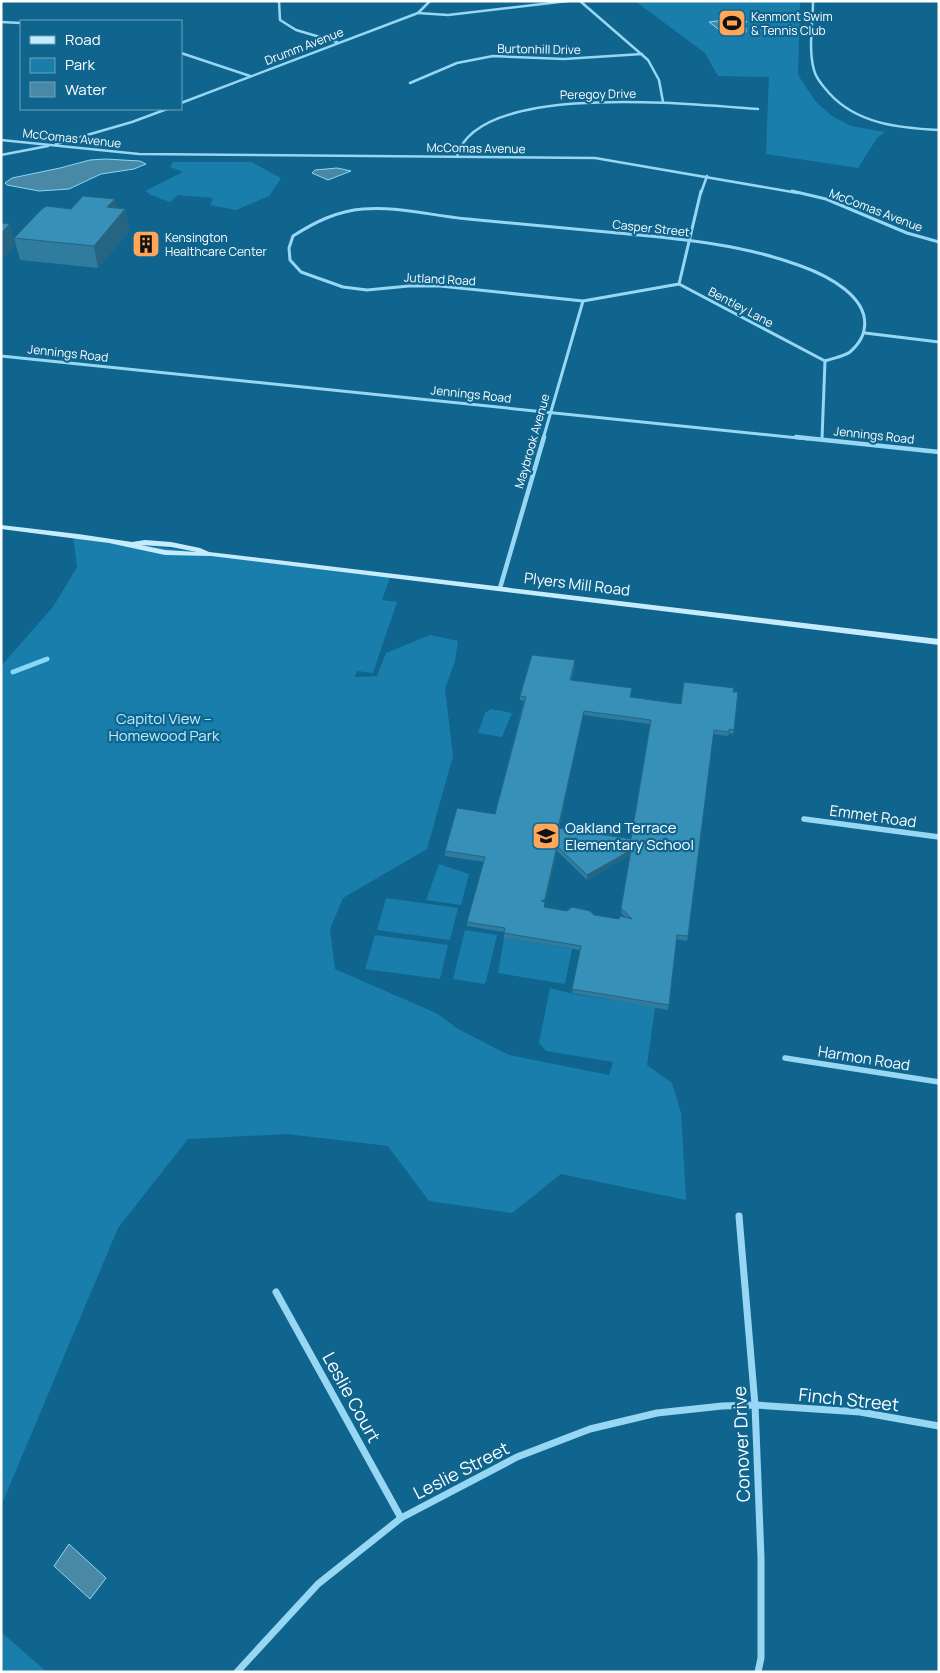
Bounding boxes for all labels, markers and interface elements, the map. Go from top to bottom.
sports icon: Kenmont Swim & Tennis Club [717,8,747,38]
place label: Kenmont Swim & Tennis Club [751,8,833,39]
legend [20,20,182,110]
street label: Drumm Avenue [262,23,346,69]
text: Road [65,29,101,50]
street label: Burtonhill Drive [497,40,581,58]
text: Park [65,54,95,75]
text: Water [65,79,107,100]
street label: Peregoy Drive [560,85,636,103]
street label: McComas Avenue [22,124,122,152]
street label: McComas Avenue [426,139,526,157]
street label: McComas Avenue [827,184,925,236]
street label: Casper Street [612,215,691,241]
building icon: Kensington Healthcare Center [131,229,161,259]
place label: Kensington Healthcare Center [165,229,268,260]
street label: Jutland Road [404,269,476,289]
street label: Bentley Lane [705,283,777,331]
street label: Jennings Road [27,340,109,366]
street label: Jennings Road [430,381,512,407]
street label: Maybrook Avenue [510,392,554,490]
street label: Jennings Road [833,422,915,448]
street label: Plyers Mill Road [523,567,631,601]
park label: Capitol View – Homewood Park [108,708,220,746]
street label: Emmet Road [828,800,918,832]
place label: Oakland Terrace Elementary School [565,817,694,855]
school or university icon: Oakland Terrace Elementary School [531,821,561,851]
street label: Harmon Road [816,1040,912,1076]
street label: Leslie Court [317,1348,387,1446]
street label: Finch Street [798,1382,900,1416]
street label: Conover Drive [727,1386,755,1502]
street label: Leslie Street [409,1436,513,1504]

